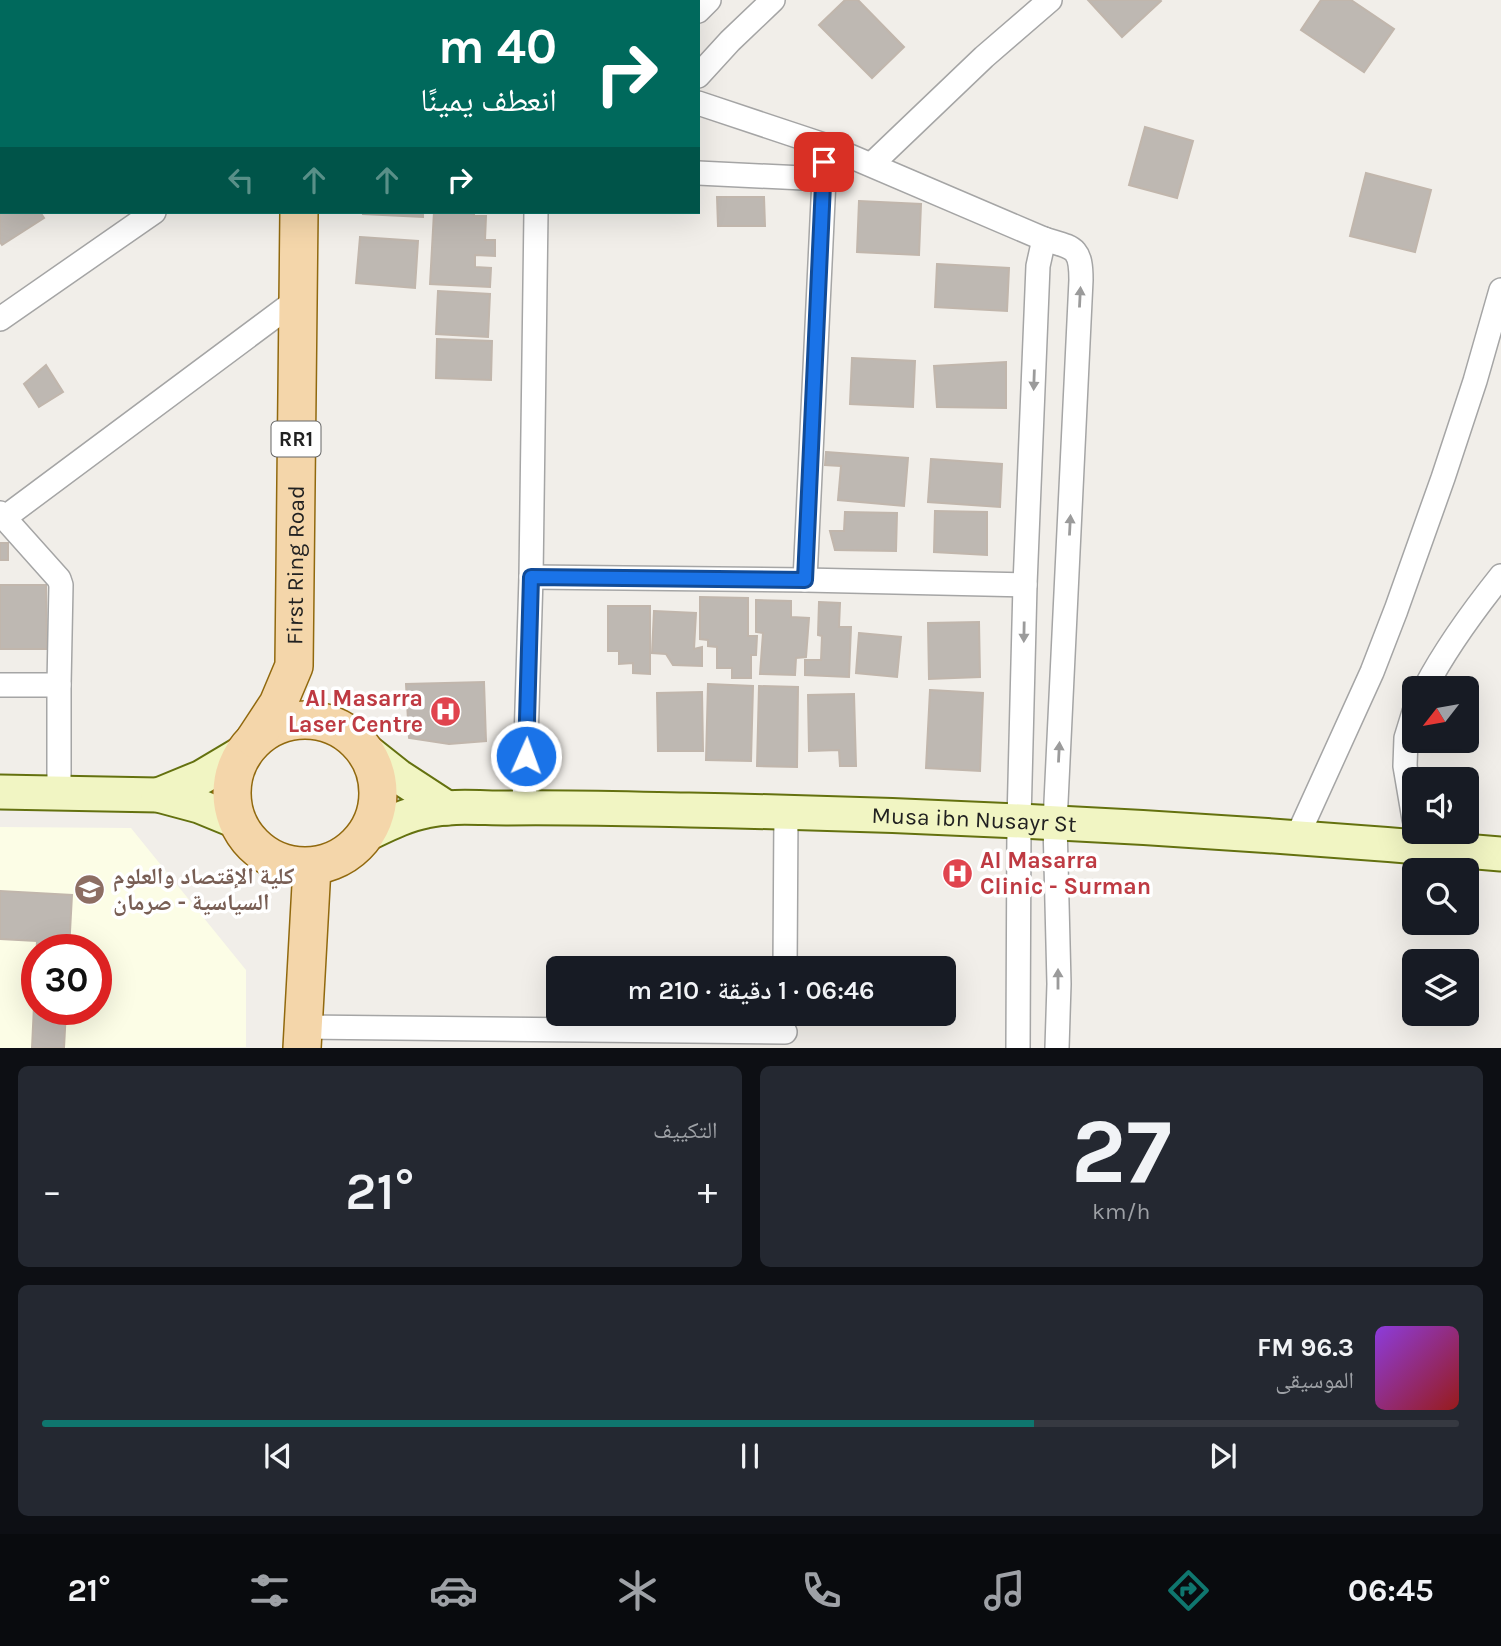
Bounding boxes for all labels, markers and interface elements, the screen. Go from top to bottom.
text: 40 m [438,18,557,75]
icon: right [581,28,672,119]
text: انعطف يمينًا [420,82,557,119]
pin [794,132,854,192]
icon: arrive [805,143,843,181]
icon: left [222,161,260,199]
icon: ahead [295,161,333,199]
icon: ahead [368,161,406,199]
icon: right [441,161,479,199]
one-way arrow [1075,286,1086,308]
one-way arrow [1028,369,1039,391]
road number: RR1 [272,422,320,457]
street label: First Ring Road [281,485,310,645]
one-way arrow [1064,513,1075,535]
one-way arrow [1018,621,1030,643]
north arrow [1402,676,1479,752]
map controls [1402,676,1479,1026]
place label: Al Masarra Laser Centre [288,685,423,738]
hospital icon: Al Masarra Laser Centre [429,694,463,728]
position arrow [489,719,563,793]
one-way arrow [1053,741,1064,763]
button: sound [1402,767,1479,844]
street label: Musa ibn Nusayr St [871,802,1078,838]
place label: Al Masarra Clinic - Surman [980,847,1151,900]
hospital icon: Al Masarra Clinic - Surman [940,856,974,890]
button: search [1402,858,1479,935]
place label: كلية الإقتصاد والعلوم السياسية - صرمان [113,863,294,916]
school or university icon: كلية الإقتصاد والعلوم السياسية - صرمان [73,872,107,906]
speed limit sign: 30 [21,934,112,1025]
button: layers [1402,949,1479,1026]
one-way arrow [1053,968,1064,990]
text: 06:46 · 1 دقيقة · 210 m [627,975,875,1006]
text: 27 [1071,1099,1171,1205]
text: التكييف [653,1117,718,1144]
text: 21° [345,1161,414,1222]
text: − [42,1169,62,1214]
text: + [698,1169,718,1214]
text: km/h [1092,1198,1150,1225]
text: 96.3 FM [1257,1332,1354,1363]
text: الموسيقى [1275,1367,1354,1394]
icon: previous [259,1437,297,1475]
icon: pause [731,1437,769,1475]
icon: next [1204,1437,1242,1475]
icon: filters [245,1566,294,1615]
icon: car [429,1566,478,1615]
icon: climate [613,1566,662,1615]
icon: phone [797,1566,846,1615]
icon: music [980,1566,1029,1615]
icon: directions [1164,1566,1213,1615]
text: 21° [67,1572,111,1609]
text: 06:45 [1348,1572,1434,1609]

